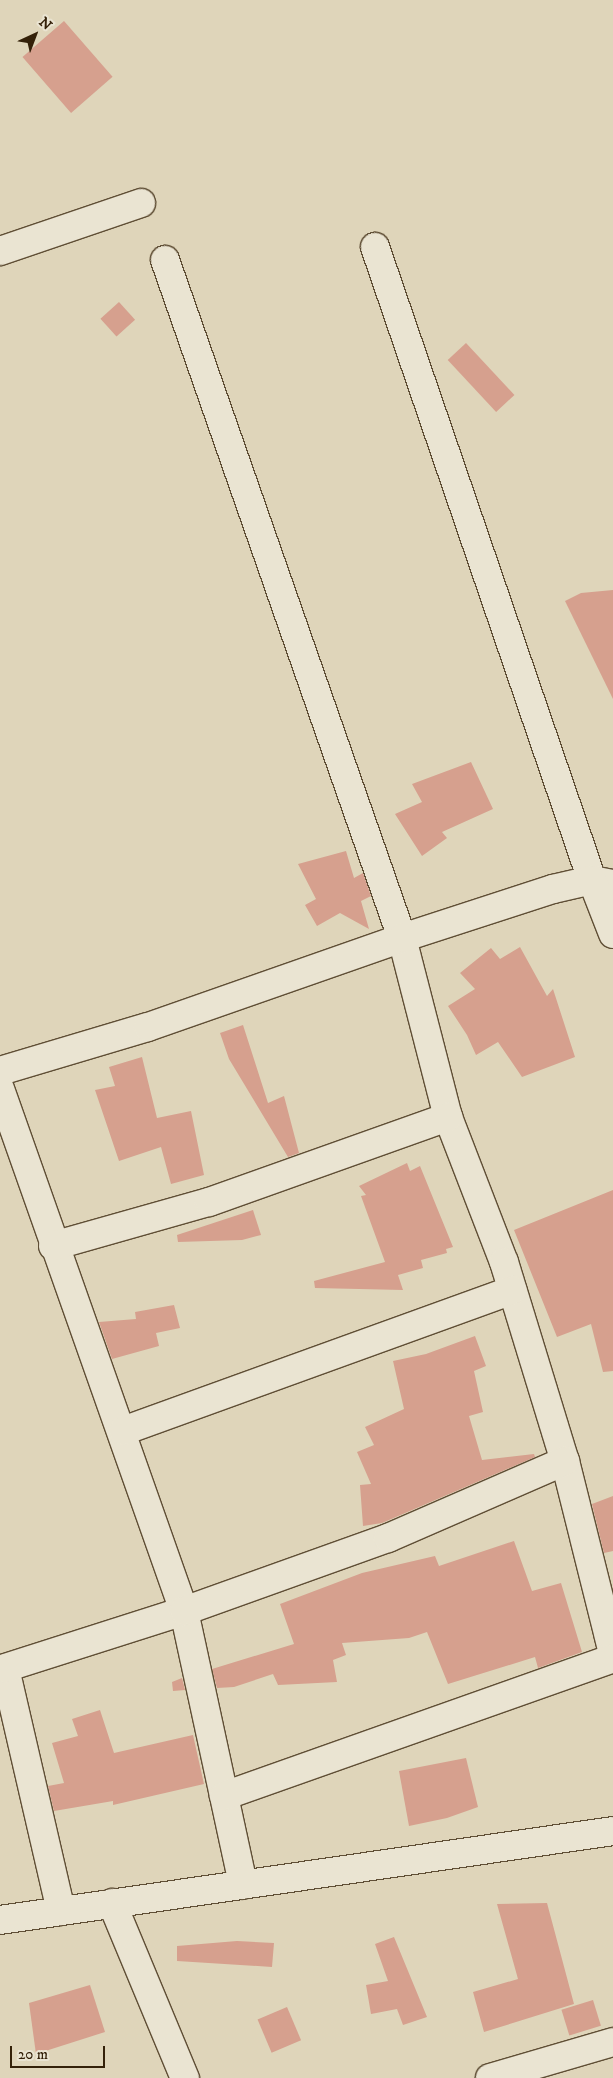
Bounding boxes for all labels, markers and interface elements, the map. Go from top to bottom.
north arrow [10,10,60,60]
text: N [35,14,56,35]
scale bar [12,2036,108,2068]
text: 20 m [18,2045,48,2064]

